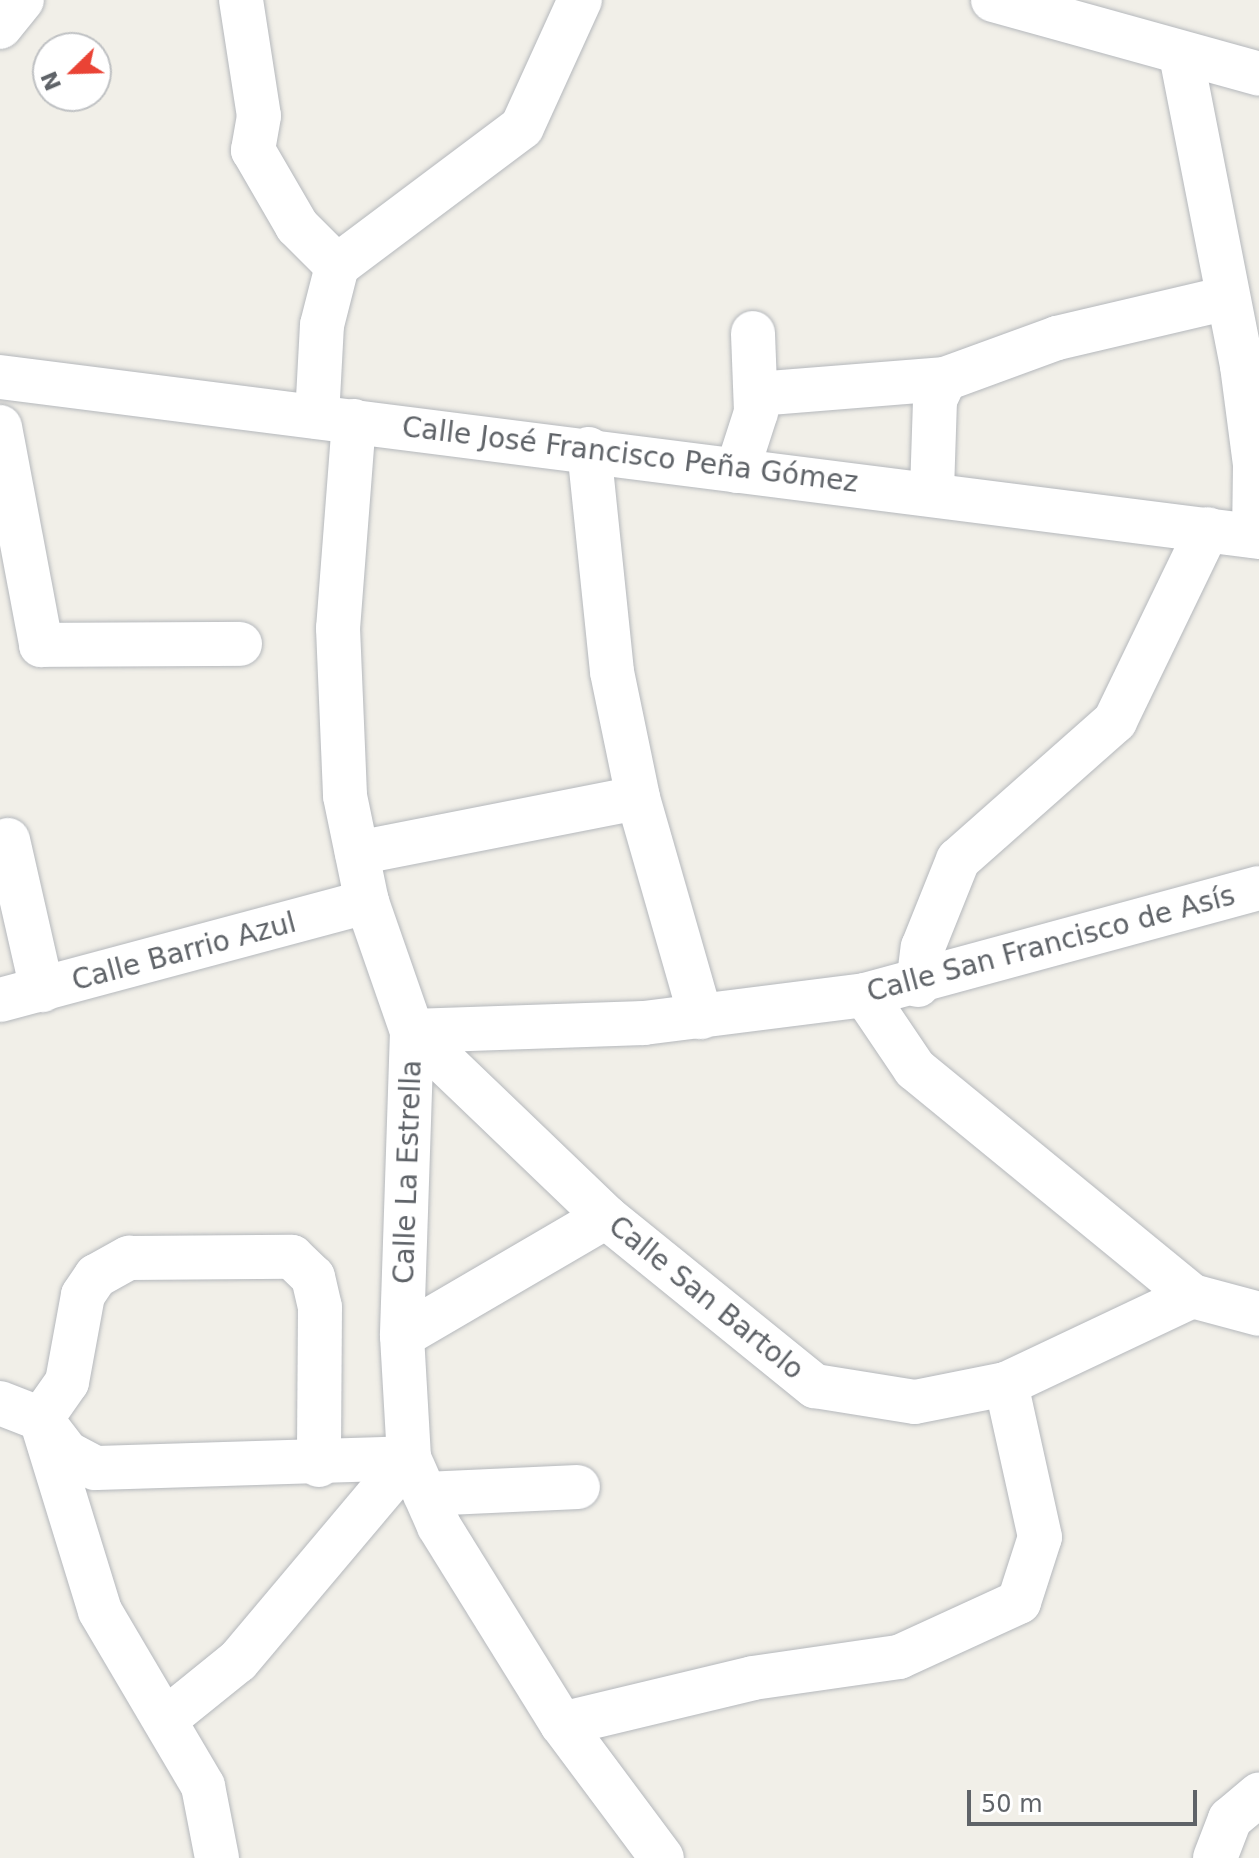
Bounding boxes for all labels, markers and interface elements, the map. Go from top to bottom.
north arrow [32,32,112,112]
text: N [36,67,66,94]
street label: Calle José Francisco Peña Gómez [400,410,860,500]
street label: Calle San Francisco de Asís [863,879,1239,1009]
street label: Calle Barrio Azul [68,906,300,998]
street label: Calle La Estrella [387,1059,429,1285]
street label: Calle San Bartolo [602,1209,810,1387]
scale bar [971,1774,1201,1824]
text: 50 m [981,1790,1043,1818]

